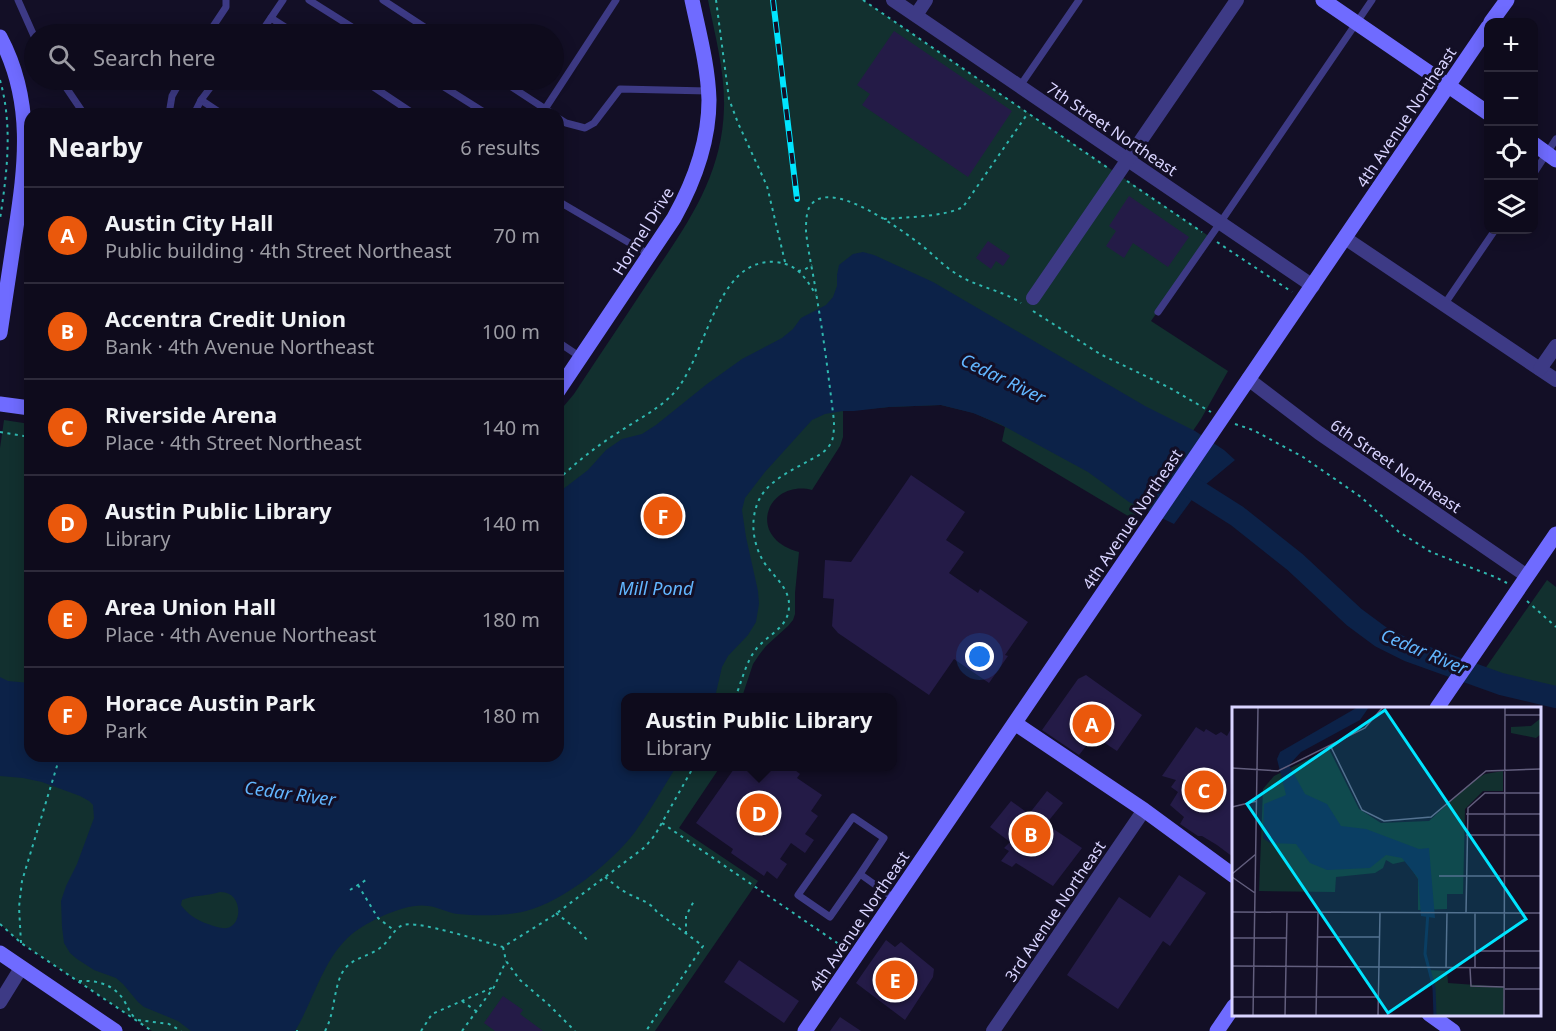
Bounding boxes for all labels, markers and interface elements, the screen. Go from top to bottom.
map controls [1484,18,1538,234]
button: + [1484,18,1538,72]
search box [24,24,564,90]
icon: search [45,41,78,74]
text: Search here [93,42,215,72]
street label: 4th Avenue Northeast [1351,42,1461,191]
button: − [1484,72,1538,126]
street label: 7th Street Northeast [1042,77,1182,181]
button: locate [1484,126,1538,180]
text: Nearby [48,129,143,165]
text: 6 results [460,134,540,161]
button: layers [1484,180,1538,234]
street label: Hormel Drive [607,183,679,279]
text: Austin City Hall [105,207,273,237]
text: A [61,222,74,249]
text: 70 m [493,222,540,249]
text: Public building · 4th Street Northeast [105,237,451,264]
text: Accentra Credit Union [105,303,346,333]
text: B [61,318,74,345]
text: 100 m [482,318,540,345]
text: Bank · 4th Avenue Northeast [105,333,374,360]
water label: Cedar River [957,347,1051,409]
text: Riverside Arena [105,399,277,429]
text: C [61,414,74,441]
text: 140 m [482,414,540,441]
street label: 6th Street Northeast [1326,414,1466,518]
text: Place · 4th Street Northeast [105,429,362,456]
street label: 4th Avenue Northeast [1077,444,1187,593]
pin: F [644,494,682,538]
text: Austin Public Library [105,495,332,525]
text: D [60,510,75,537]
text: 140 m [482,510,540,537]
text: Library [105,525,170,552]
water label: Mill Pond [619,576,694,600]
text: Area Union Hall [105,591,276,621]
text: E [62,606,73,633]
text: 180 m [482,606,540,633]
text: Place · 4th Avenue Northeast [105,621,376,648]
water label: Cedar River [1378,622,1472,680]
your location [965,642,994,671]
text: Horace Austin Park [105,687,315,717]
popup [621,693,897,771]
text: F [62,702,73,729]
text: 180 m [482,702,540,729]
pin: A [1072,702,1112,746]
text: Austin Public Library [646,704,872,734]
inset map [1232,707,1541,1016]
text: Park [105,717,147,744]
text: Library [646,734,711,761]
pin: C [1184,768,1224,812]
water label: Cedar River [243,775,338,811]
pin: D [740,790,778,836]
pin: B [1012,812,1050,856]
street label: 3rd Avenue Northeast [1000,836,1110,986]
street label: 4th Avenue Northeast [804,846,914,995]
pin: E [876,958,914,1002]

